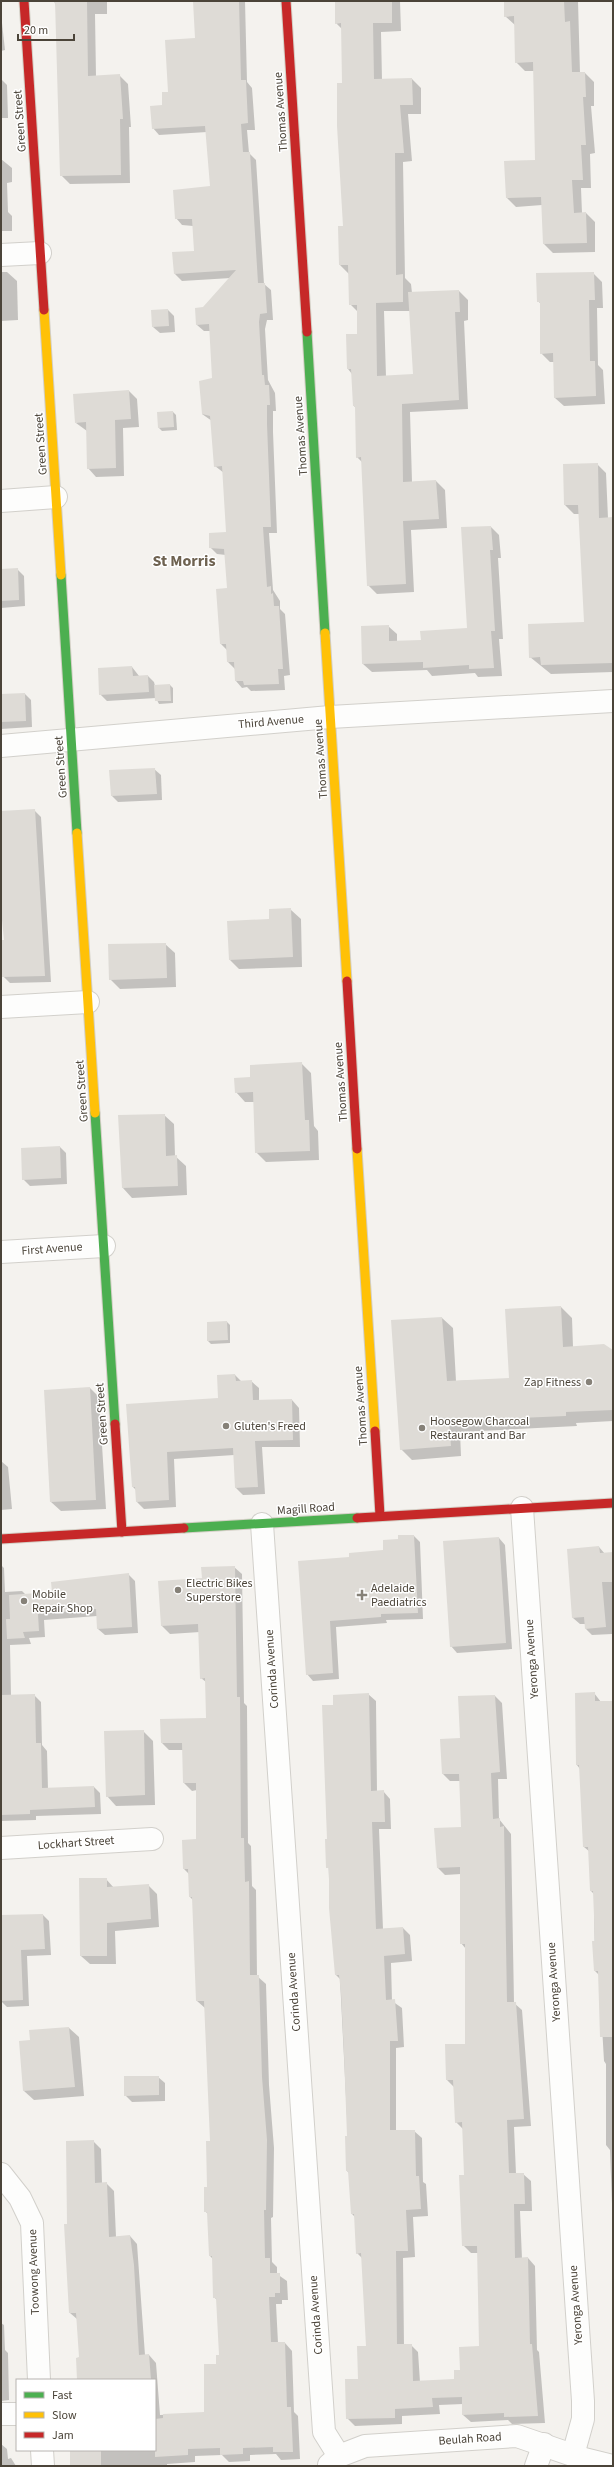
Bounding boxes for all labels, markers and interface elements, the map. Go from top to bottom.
scale bar [18,16,74,42]
text: 20 m [24,22,48,39]
street label: Thomas Avenue [270,72,292,152]
street label: Green Street [9,89,31,153]
street label: Thomas Avenue [290,396,312,476]
street label: Green Street [30,412,52,476]
district label: St Morris [152,550,216,572]
street label: Third Avenue [237,711,305,733]
street label: Thomas Avenue [310,719,332,799]
street label: Green Street [50,735,72,799]
street label: Thomas Avenue [330,1042,352,1122]
street label: Green Street [71,1059,93,1123]
street label: First Avenue [21,1238,83,1260]
street label: Thomas Avenue [350,1366,372,1446]
place label: Zap Fitness [524,1374,581,1391]
marker: Zap Fitness [584,1377,594,1387]
street label: Green Street [91,1382,113,1446]
place label: Hoosegow Charcoal Restaurant and Bar [430,1413,529,1444]
place label: Gluten's Freed [234,1418,306,1435]
marker: Gluten's Freed [221,1421,231,1431]
marker: Hoosegow Charcoal Restaurant and Bar [417,1423,427,1433]
street label: Magill Road [276,1498,336,1520]
place label: Electric Bikes Superstore [186,1575,252,1606]
place label: Adelaide Paediatrics [371,1580,426,1611]
marker: Electric Bikes Superstore [173,1585,183,1595]
place label: Mobile Repair Shop [32,1586,93,1617]
marker: Adelaide Paediatrics [356,1589,368,1601]
marker: Mobile Repair Shop [19,1596,29,1606]
street label: Yeronga Avenue [521,1619,543,1700]
street label: Corinda Avenue [261,1629,283,1709]
street label: Lockhart Street [37,1832,115,1854]
street label: Yeronga Avenue [543,1942,565,2023]
street label: Corinda Avenue [283,1952,305,2032]
street label: Toowong Avenue [24,2229,44,2315]
street label: Yeronga Avenue [565,2265,587,2346]
street label: Corinda Avenue [305,2275,327,2355]
legend [16,2379,156,2451]
text: Fast [52,2387,72,2404]
text: Slow [52,2407,77,2424]
text: Jam [52,2427,74,2444]
street label: Beulah Road [438,2428,502,2450]

